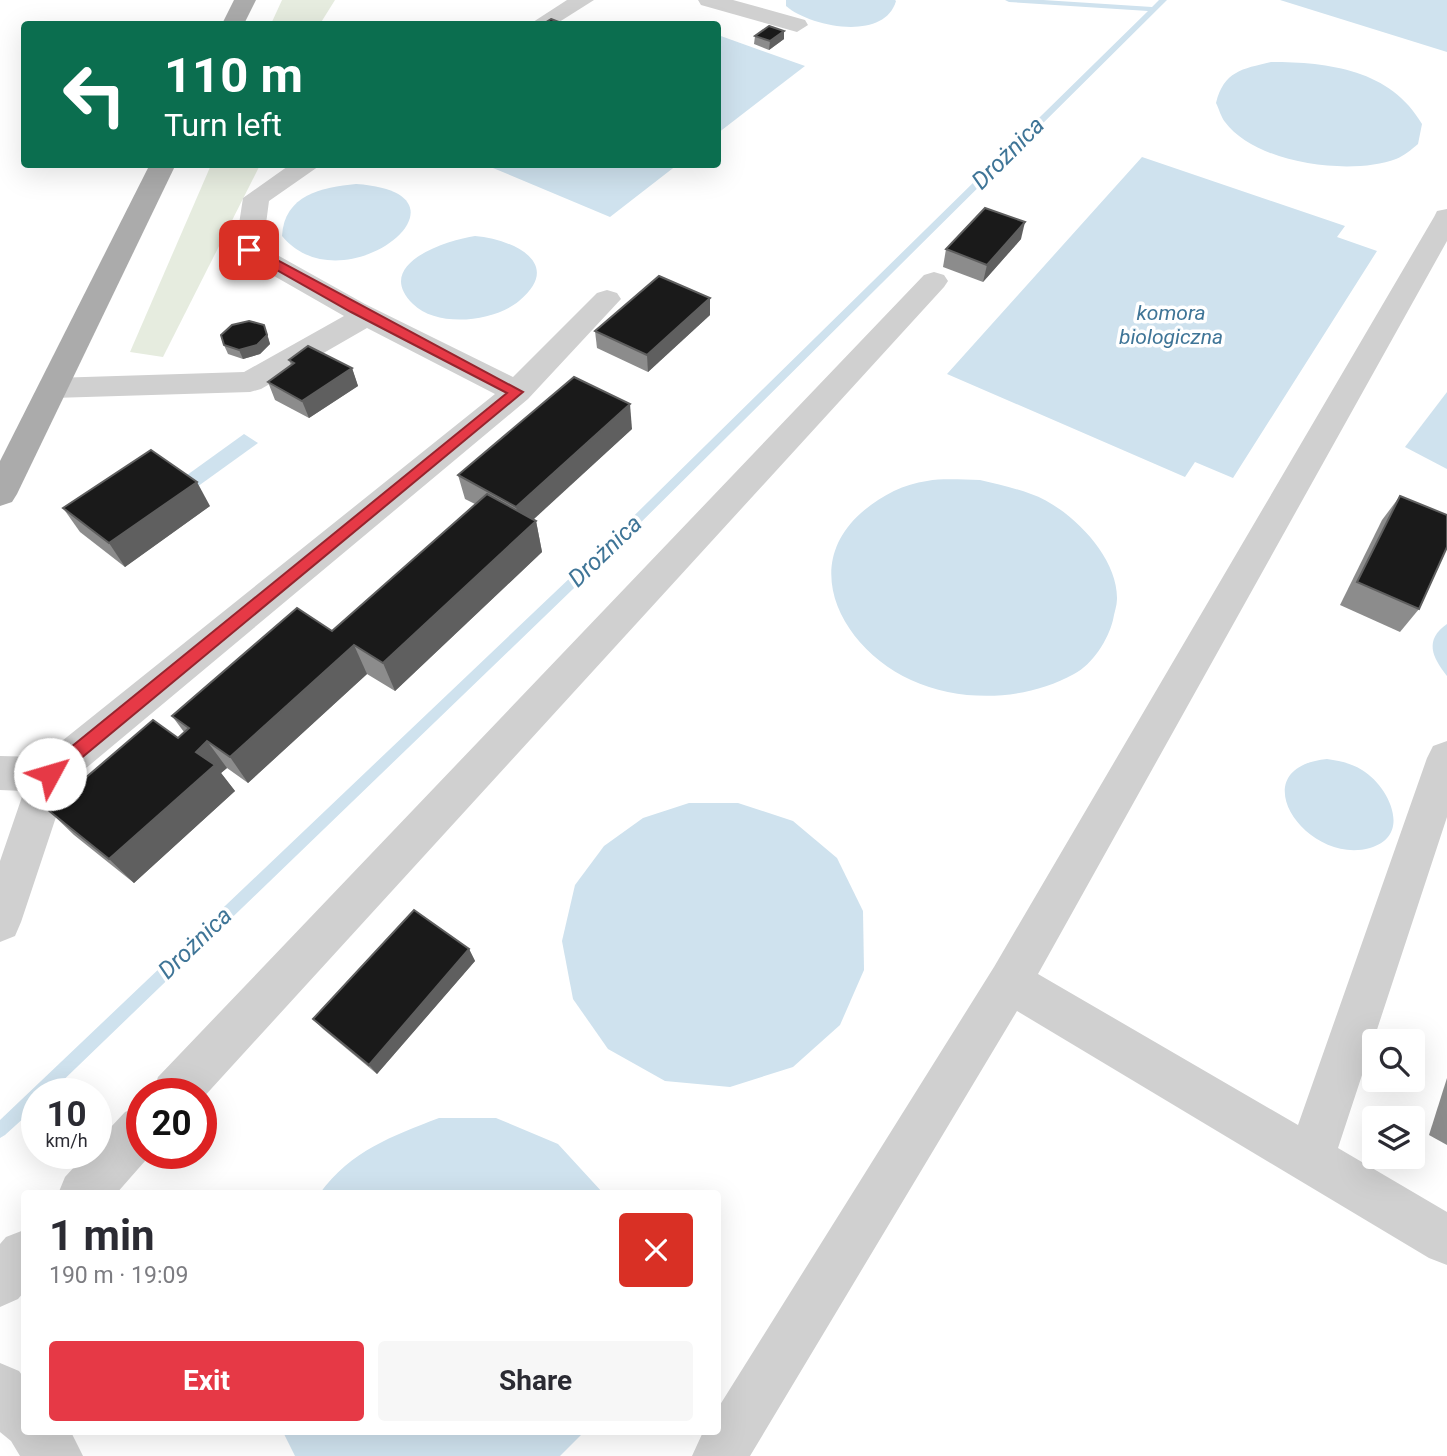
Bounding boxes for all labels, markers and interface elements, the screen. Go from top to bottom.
text: 110 m [164,47,303,104]
icon: left [49,49,140,140]
text: Turn left [164,106,282,144]
water label: Drożnica [966,111,1050,195]
pin [219,220,279,280]
icon: arrive [230,231,268,269]
water label: komora biologiczna [1119,301,1223,349]
water label: Drożnica [563,509,647,593]
position arrow [13,737,87,811]
water label: Drożnica [153,901,237,985]
map controls [1362,1029,1425,1169]
button: search [1362,1029,1425,1092]
speed limit sign: 20 [126,1078,217,1169]
text: 10 [46,1094,87,1135]
button: layers [1362,1106,1425,1169]
text: km/h [45,1130,88,1151]
text: 1 min [49,1211,155,1260]
button: close [619,1213,693,1287]
text: 190 m · 19:09 [49,1262,188,1289]
button: Exit [49,1341,364,1421]
button: Share [378,1341,693,1421]

